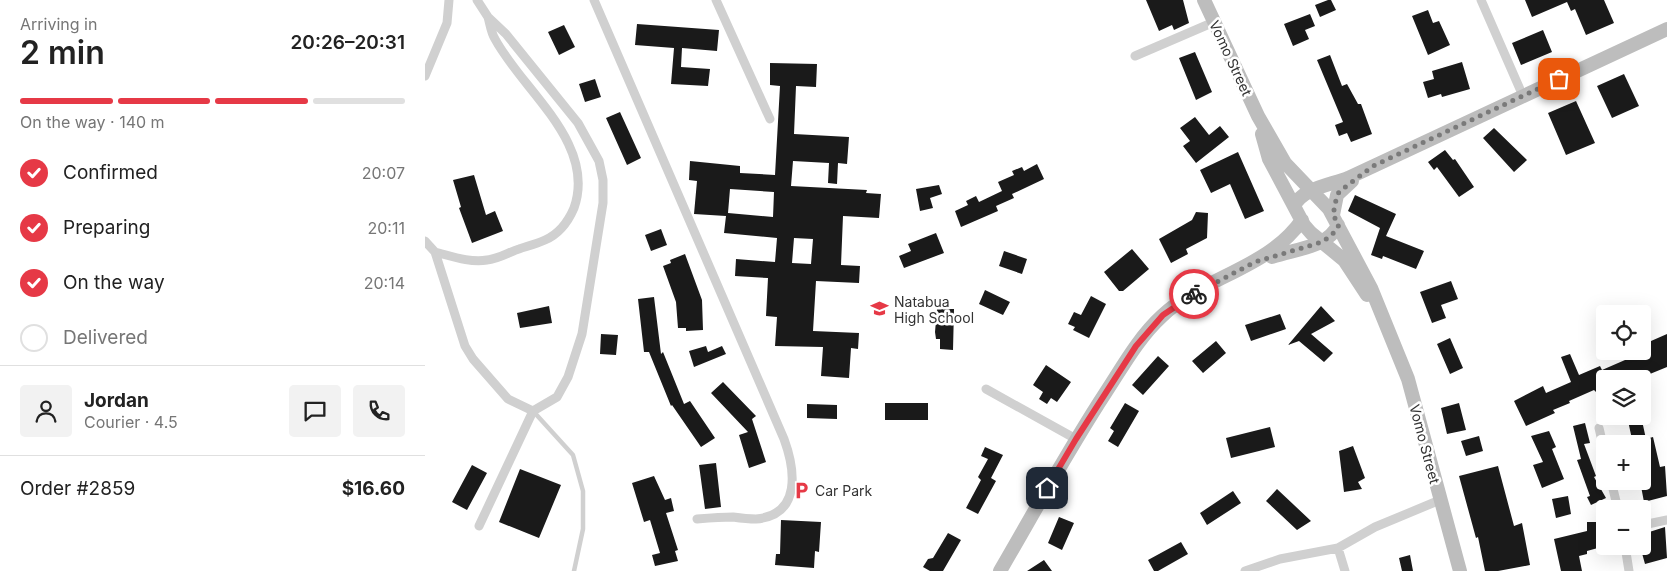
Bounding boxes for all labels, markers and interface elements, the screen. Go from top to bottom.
text: Arriving in [20,14,97,34]
street label: Vomo Street [1206,17,1256,99]
text: 20:26–20:31 [291,31,405,54]
text: 2 min [20,33,105,72]
pin [1538,58,1580,100]
icon: bag [1545,65,1573,93]
text: On the way · 140 m [20,112,165,132]
icon: check [20,159,48,187]
text: Confirmed [63,161,158,184]
text: 20:07 [362,163,405,183]
icon: check [20,214,48,242]
text: Preparing [63,216,150,239]
text: 20:11 [368,218,405,238]
icon: check [20,269,48,297]
courier [1169,269,1219,319]
text: On the way [63,271,165,294]
text: 20:14 [364,273,405,293]
icon: bike [1180,280,1208,308]
place label: Natabua High School [894,293,974,326]
school or university icon: Natabua High School [870,299,890,319]
map controls [1596,305,1651,555]
button: locate [1596,305,1651,360]
text: Delivered [63,326,148,349]
button: layers [1596,370,1651,425]
button: person [20,385,72,437]
button: chat [289,385,341,437]
button: phone [353,385,405,437]
text: Jordan [84,389,149,412]
street label: Vomo Street [1406,402,1444,486]
text: Courier · 4.5 [84,412,178,432]
button: + [1596,435,1651,490]
pin [1026,467,1068,509]
icon: home [1033,474,1061,502]
text: Order #2859 [20,477,135,500]
text: $16.60 [342,477,405,500]
parking icon: Car Park [791,480,811,500]
place label: Car Park [815,482,873,499]
button: − [1596,500,1651,555]

